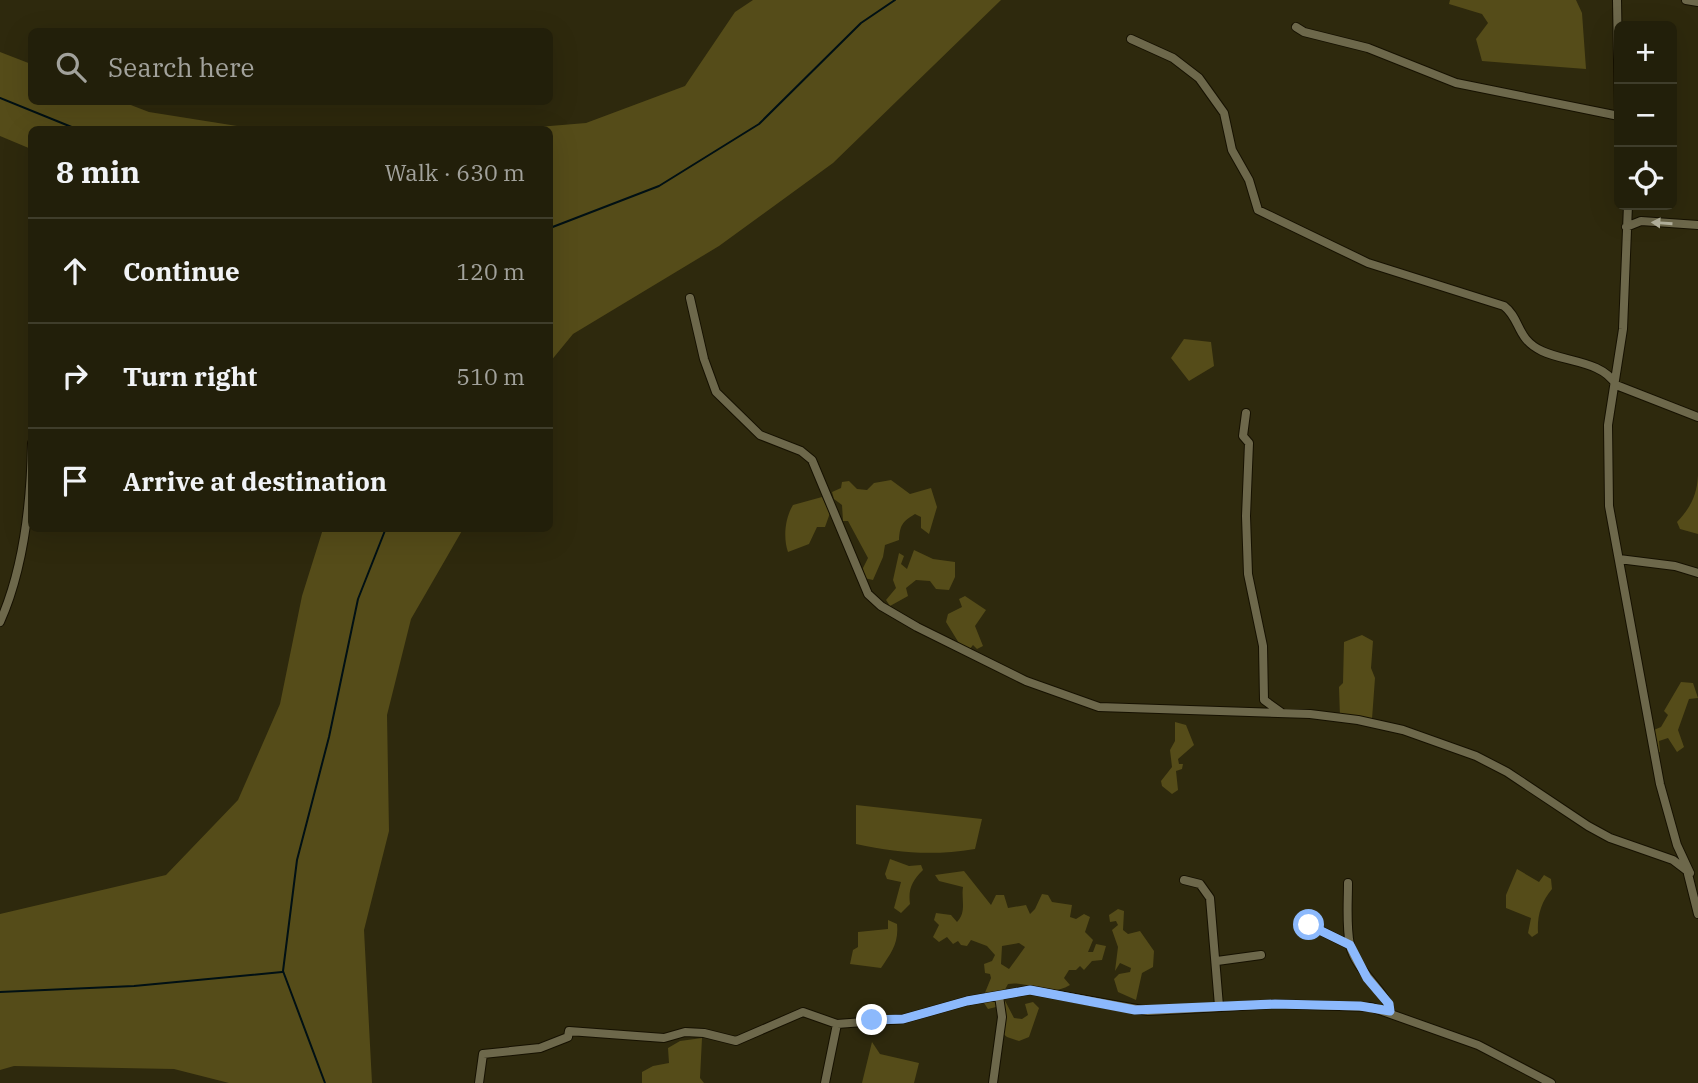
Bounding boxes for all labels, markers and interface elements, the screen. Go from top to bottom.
map controls [1614,21,1677,210]
button: + [1614,21,1677,84]
search box [28,28,553,105]
icon: search [52,48,90,86]
text: Search here [108,50,254,84]
button: − [1614,84,1677,147]
button: locate [1614,147,1677,210]
text: 8 min [56,152,140,191]
text: Walk · 630 m [384,157,525,187]
one-way arrow [1650,217,1672,228]
icon: ahead [56,252,94,290]
text: Continue [123,254,240,288]
text: 120 m [456,256,525,286]
icon: right [56,357,94,395]
text: Turn right [123,359,257,393]
text: 510 m [456,361,525,391]
icon: arrive [56,462,94,500]
text: Arrive at destination [123,464,387,498]
route start [1293,909,1324,940]
route end [856,1004,887,1035]

